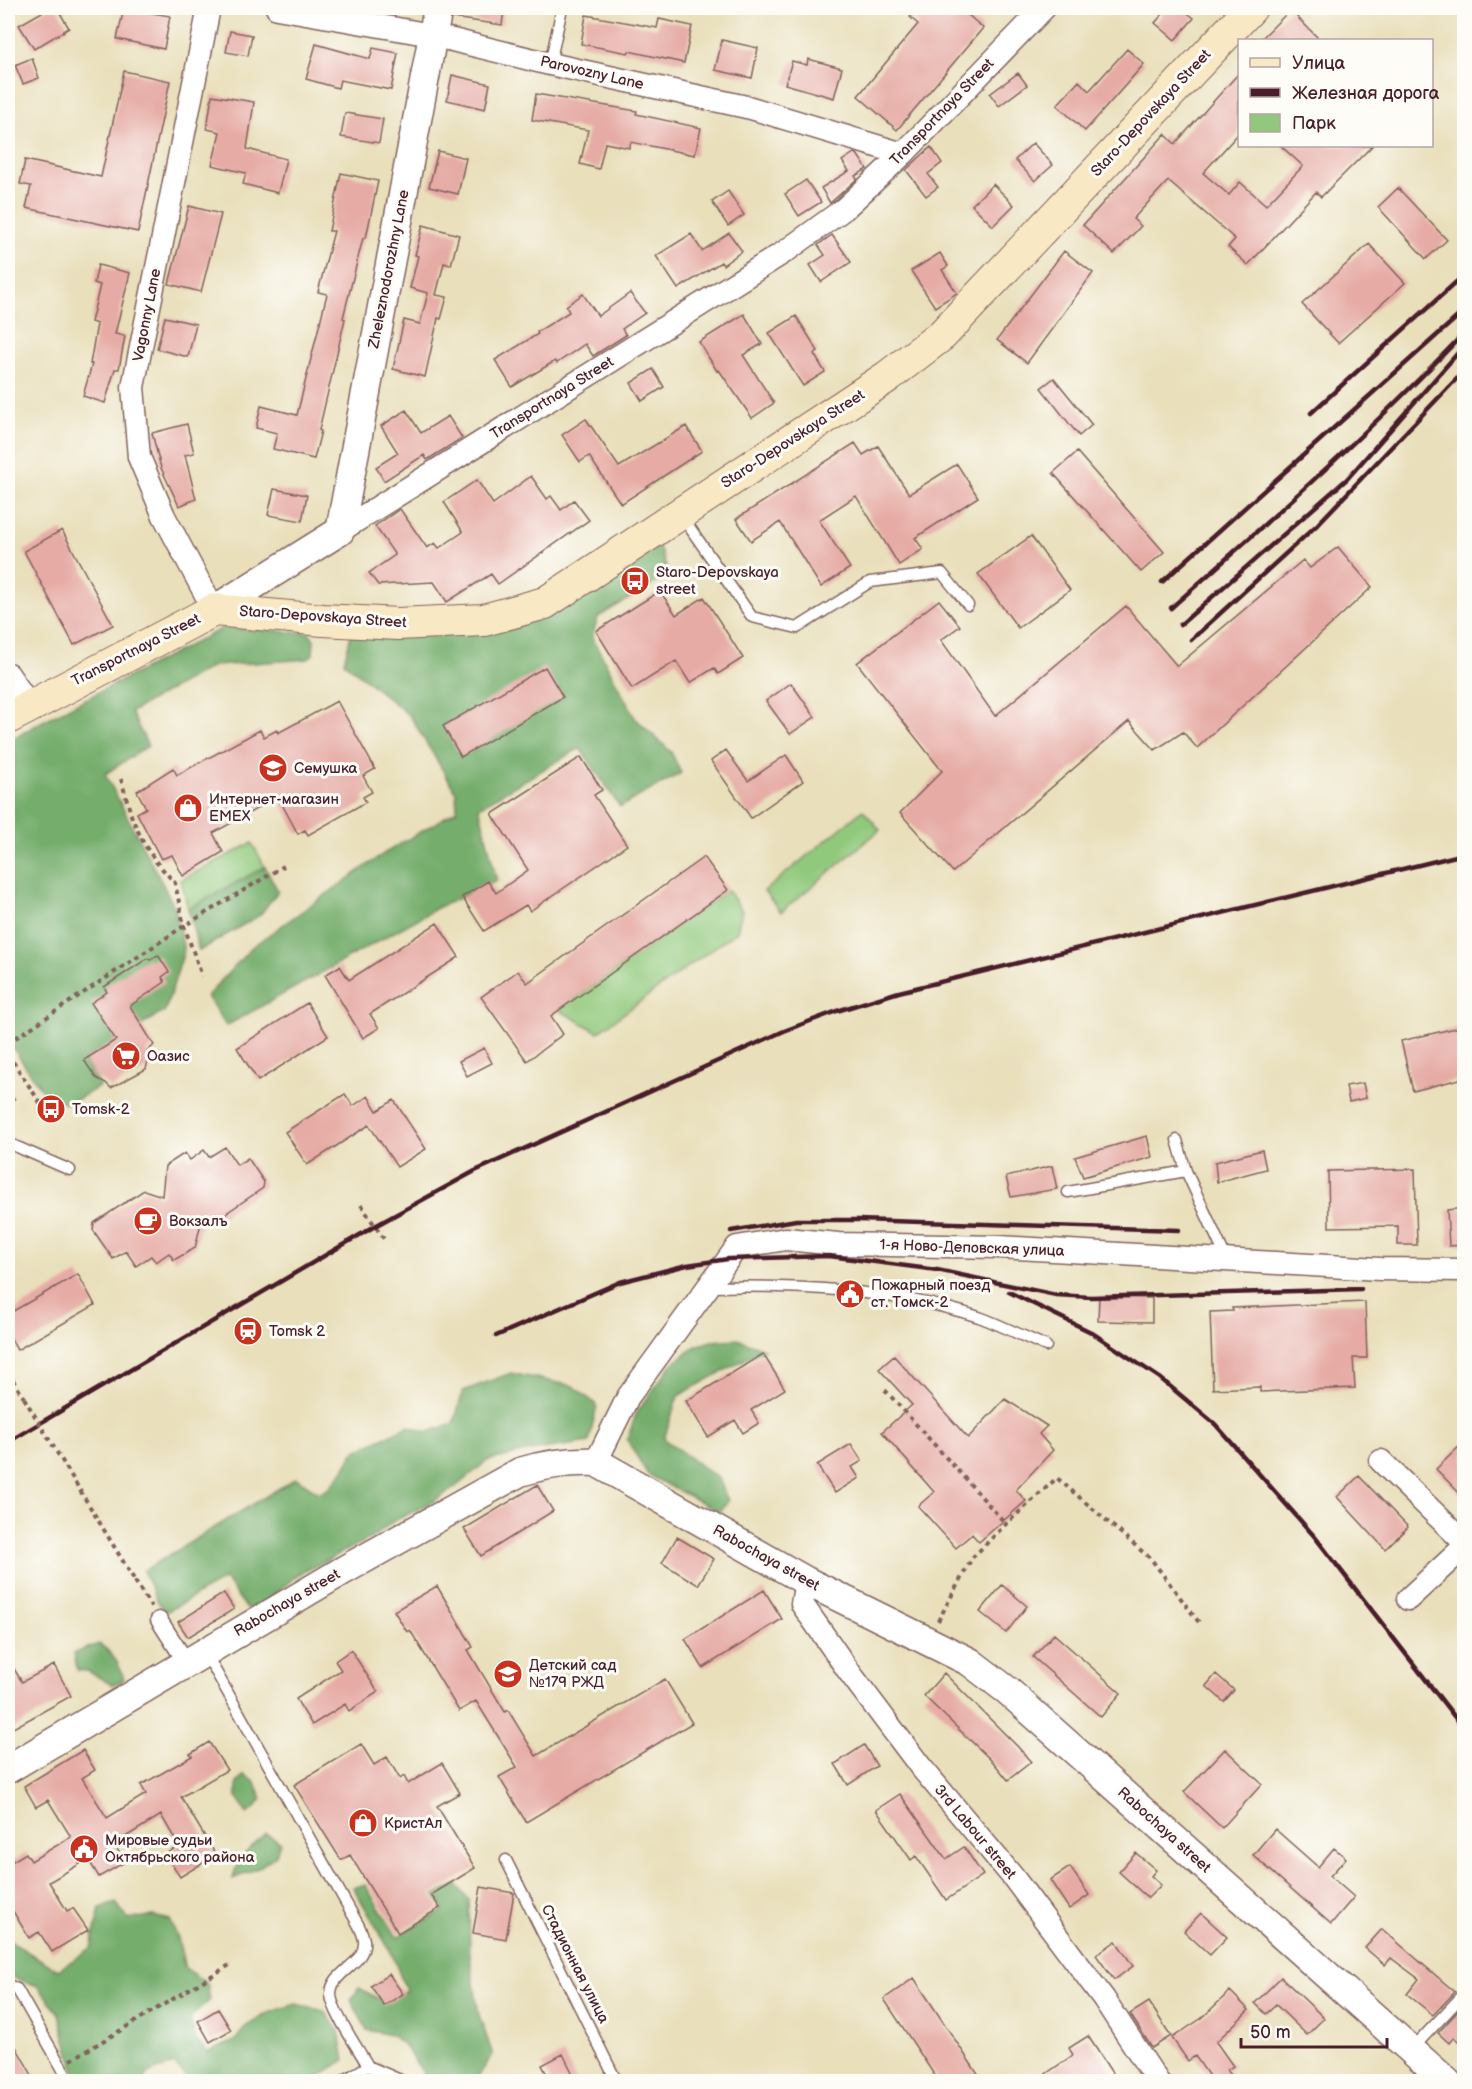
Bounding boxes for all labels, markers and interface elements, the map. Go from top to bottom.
legend [1238,39,1433,147]
street label: Staro-Depovskaya Street [1087,45,1215,181]
street label: Parovozny Lane [538,52,646,94]
text: Улица [1292,53,1346,74]
street label: Transportnaya Street [886,54,998,170]
text: Железная дорога [1292,83,1440,104]
text: Парк [1292,113,1336,134]
street label: Zheleznodorozhny Lane [364,188,414,351]
street label: Vagonny Lane [129,267,165,363]
street label: Transportnaya Street [487,352,618,444]
street label: Staro-Depovskaya Street [718,385,869,493]
place label: Staro-Depovskaya street [656,563,779,599]
bus stop icon: Staro-Depovskaya street [619,565,651,597]
street label: Staro-Depovskaya Street [239,602,408,632]
street label: Transportnaya Street [68,609,204,691]
school or university icon: Семушка [257,752,289,784]
place label: Семушка [294,759,358,778]
place label: Интернет-магазин EMEX [209,790,339,826]
shop icon: Интернет-магазин EMEX [172,792,204,824]
supermarket icon: Оазис [110,1040,142,1072]
place label: Оазис [147,1047,190,1066]
bus stop icon: Tomsk-2 [35,1093,67,1125]
place label: Tomsk-2 [72,1100,130,1119]
cafe icon: Вокзалъ [132,1205,164,1237]
place label: Вокзалъ [169,1212,228,1231]
street label: 1-я Ново-Деповская улица [879,1235,1065,1261]
place label: Пожарный поезд ст. Томск-2 [871,1276,990,1312]
public building icon: Пожарный поезд ст. Томск-2 [834,1278,866,1310]
station icon: Tomsk 2 [232,1315,264,1347]
place label: Tomsk 2 [269,1322,325,1341]
street label: Rabochaya street [709,1521,823,1595]
street label: Rabochaya street [231,1565,344,1641]
place label: Детский сад №179 РЖД [529,1656,616,1692]
school or university icon: Детский сад №179 РЖД [492,1658,524,1690]
street label: 3rd Labour street [930,1781,1020,1884]
street label: Rabochaya street [1113,1783,1215,1877]
shop icon: КристАл [347,1807,379,1839]
place label: КристАл [384,1814,442,1833]
place label: Мировые судьи Октябрьского района [105,1831,255,1867]
public building icon: Мировые судьи Октябрьского района [68,1833,100,1865]
street label: Стадионная улица [537,1901,613,2027]
scale bar [1241,2011,1386,2049]
text: 50 m [1250,2022,1291,2043]

